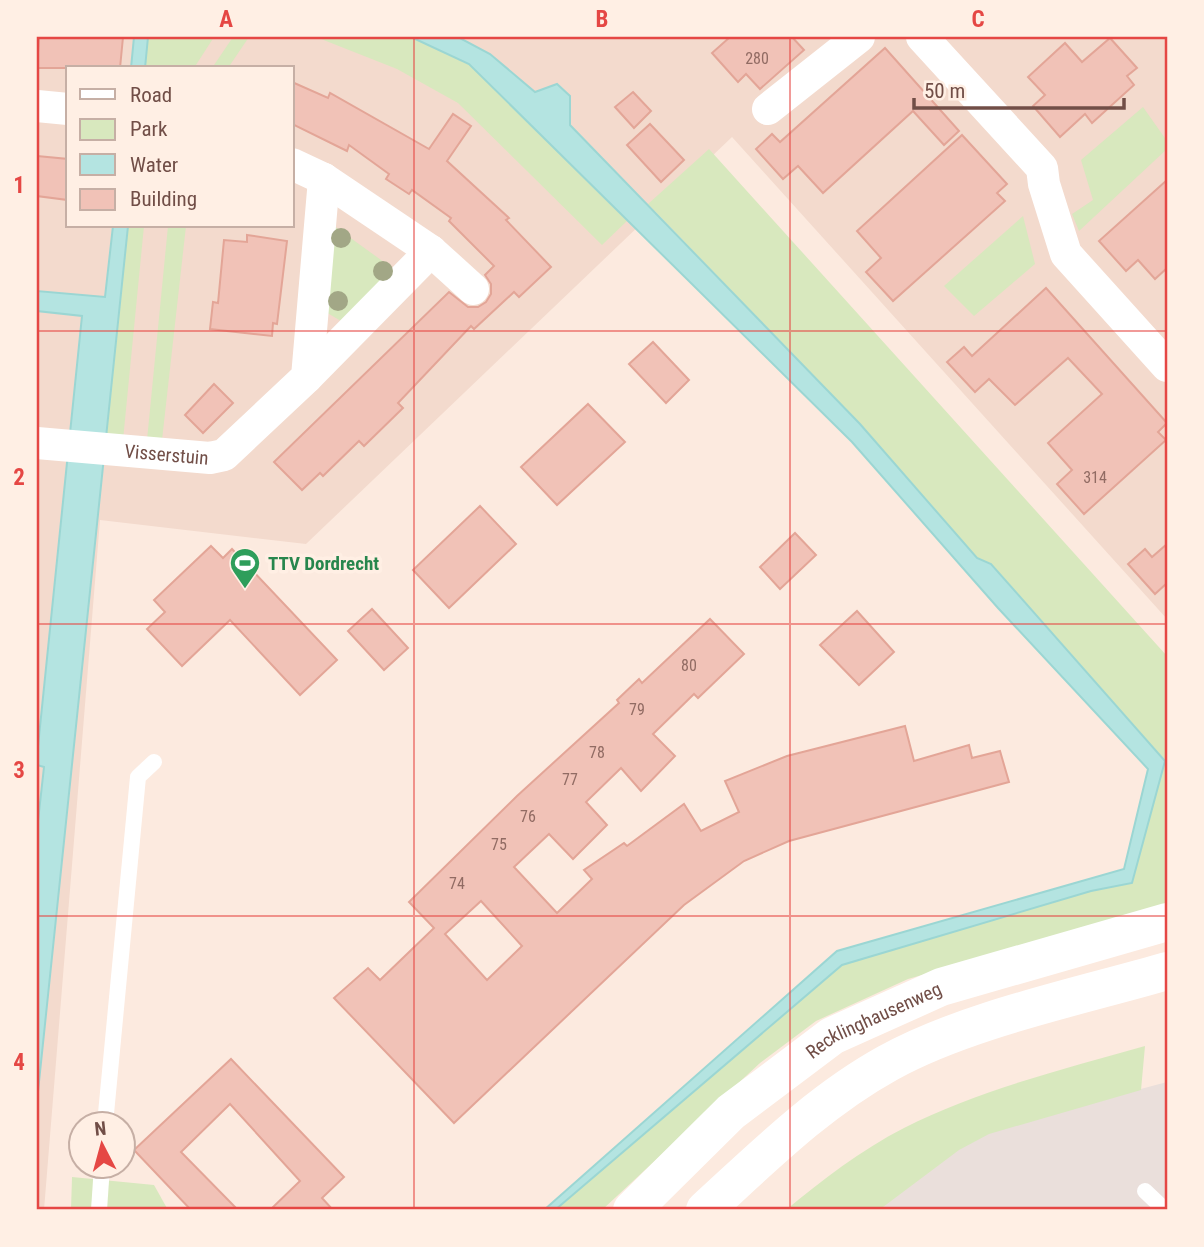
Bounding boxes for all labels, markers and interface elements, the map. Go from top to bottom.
text: A [219,6,233,33]
text: B [596,6,608,33]
text: C [971,6,985,33]
house number: 280 [745,49,769,68]
legend [66,66,294,228]
scale bar [914,66,1124,110]
text: 50 m [924,79,965,103]
text: Road [130,83,172,107]
text: Park [130,117,168,141]
text: Water [130,153,178,177]
text: 1 [13,172,25,199]
text: Building [130,187,197,211]
street label: Visserstuin [124,439,209,469]
text: 2 [13,464,25,491]
house number: 314 [1083,468,1107,487]
sports icon: TTV Dordrecht [228,546,262,590]
place label: TTV Dordrecht [268,552,379,575]
house number: 80 [681,656,697,675]
house number: 79 [629,700,645,719]
house number: 78 [589,743,605,762]
text: 3 [13,757,25,784]
house number: 77 [562,770,578,789]
house number: 76 [520,807,536,826]
house number: 75 [491,835,507,854]
house number: 74 [449,874,465,893]
street label: Recklinghausenweg [801,977,945,1063]
text: 4 [13,1049,25,1076]
north arrow [66,1110,136,1180]
text: N [93,1117,107,1141]

